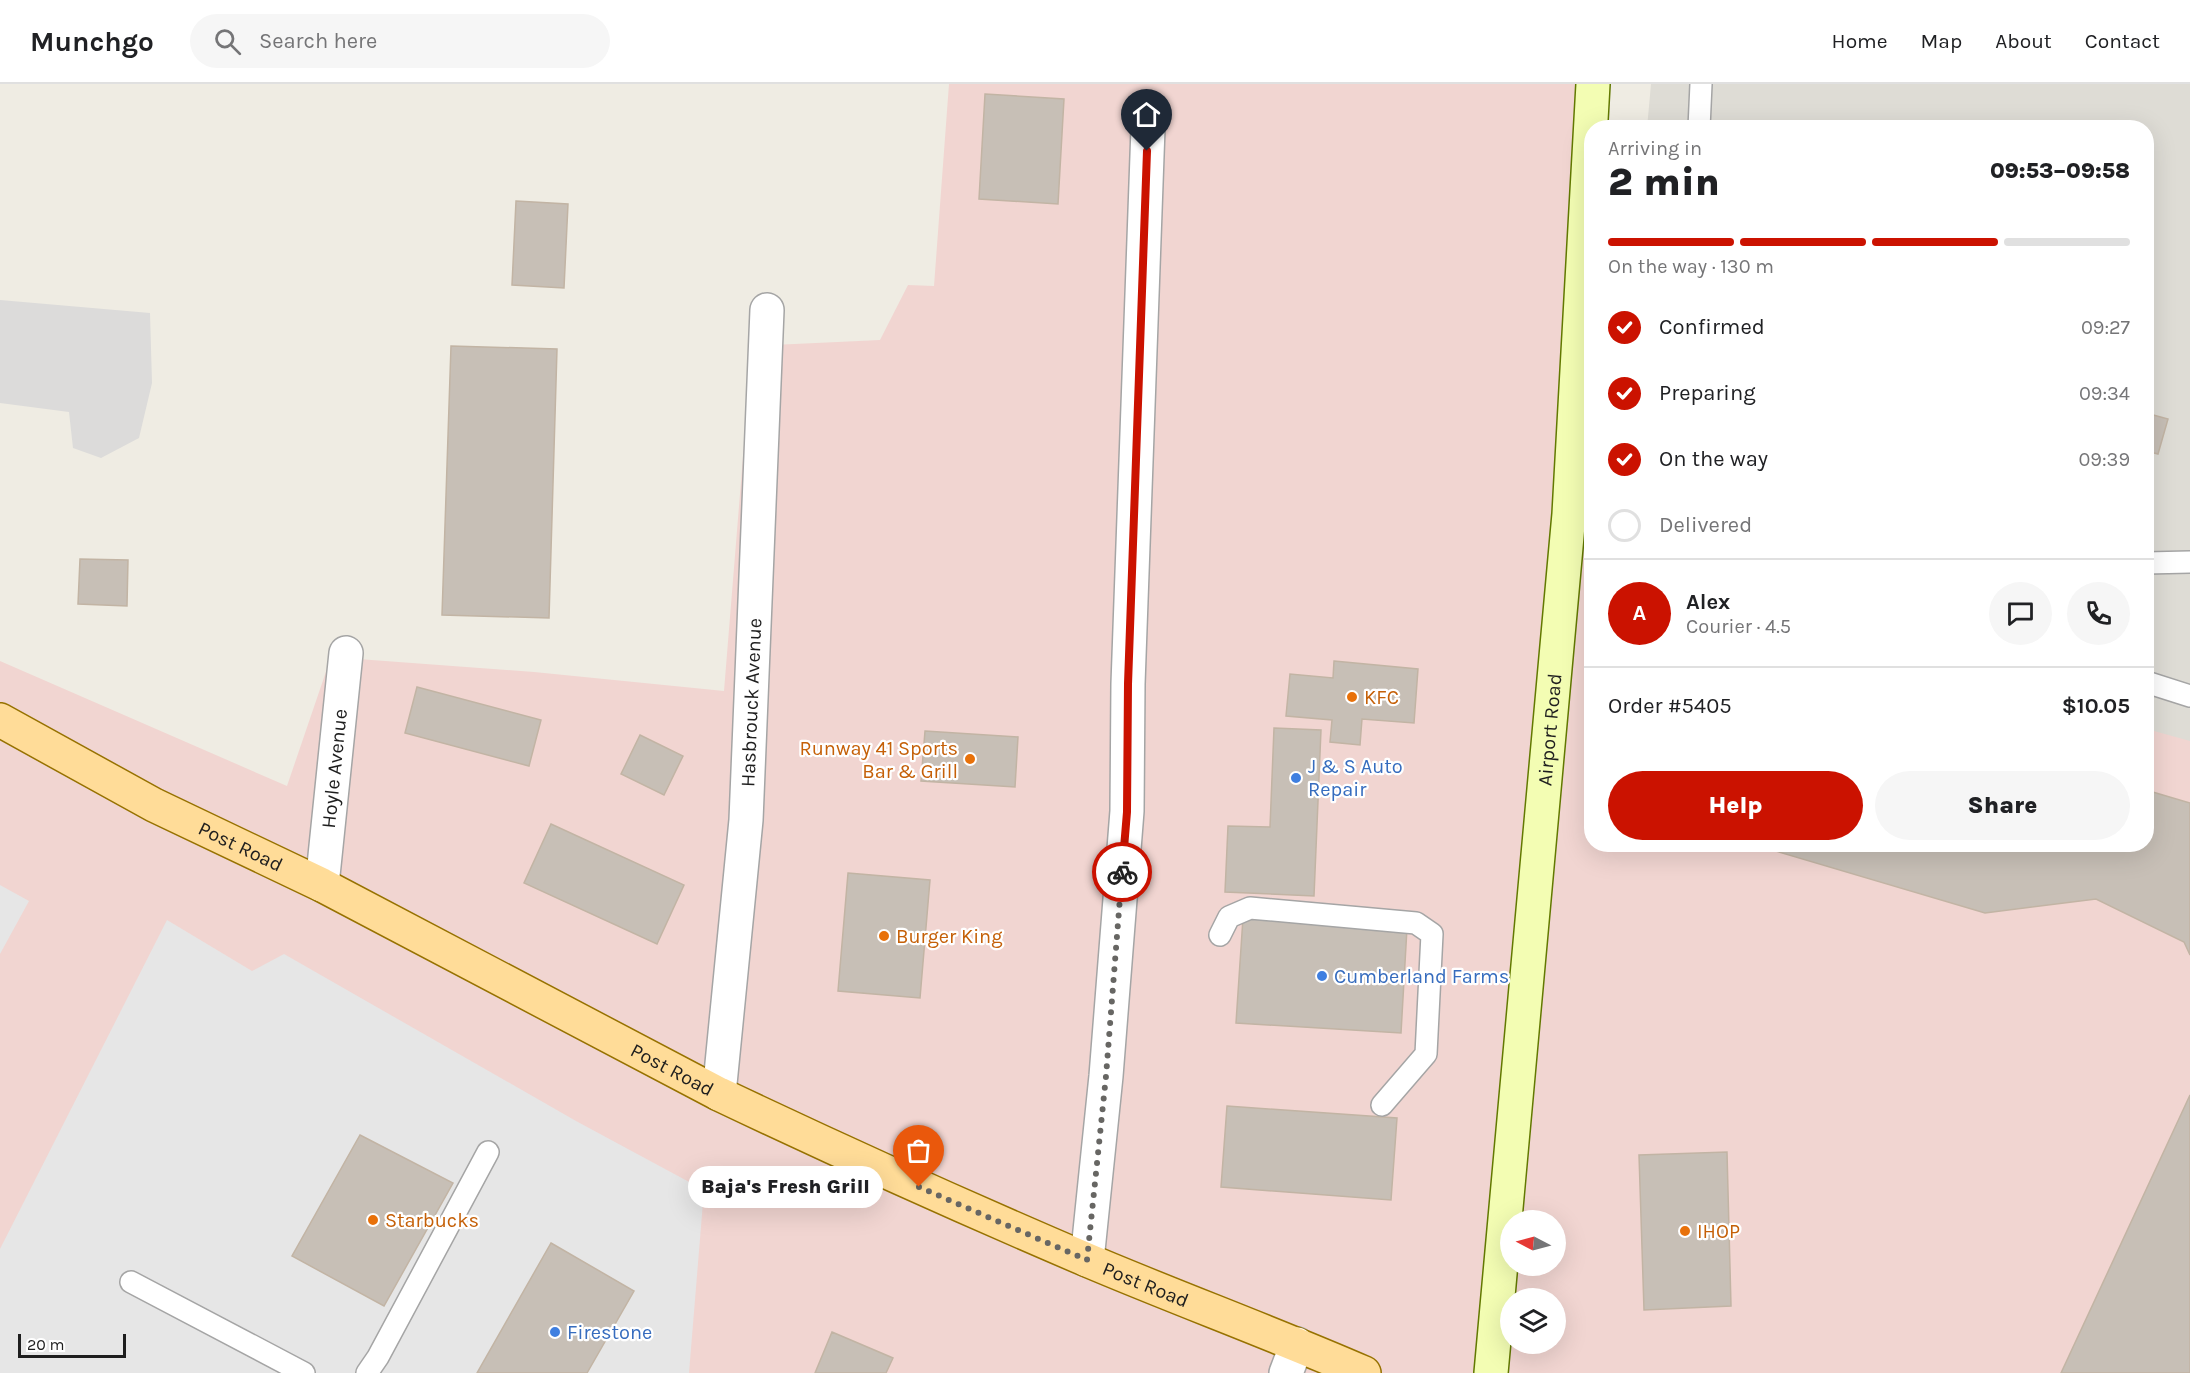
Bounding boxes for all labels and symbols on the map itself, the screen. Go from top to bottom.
pin [1121,89,1172,151]
street label: Hasbrouck Avenue [736,617,766,787]
street label: Airport Road [1533,672,1566,787]
place label: KFC [1364,686,1399,709]
marker: KFC [1345,690,1359,704]
street label: Hoyle Avenue [316,708,352,830]
place label: Runway 41 Sports Bar & Grill [800,737,958,783]
marker: Runway 41 Sports Bar & Grill [963,752,977,766]
place label: J & S Auto Repair [1308,755,1403,801]
marker: J & S Auto Repair [1289,771,1303,785]
street label: Post Road [195,816,287,876]
courier [1092,842,1152,902]
place label: Burger King [896,925,1002,948]
marker: Burger King [877,929,891,943]
place label: Cumberland Farms [1334,965,1509,988]
marker: Cumberland Farms [1315,969,1329,983]
street label: Post Road [627,1038,718,1101]
pin [893,1125,944,1187]
callout: Baja's Fresh Grill [688,1166,883,1208]
place label: Starbucks [385,1209,479,1232]
north arrow [1500,1210,1566,1276]
marker: Starbucks [366,1213,380,1227]
place label: IHOP [1697,1220,1740,1243]
marker: IHOP [1678,1224,1692,1238]
street label: Post Road [1099,1256,1192,1312]
place label: Firestone [567,1321,652,1344]
marker: Firestone [548,1325,562,1339]
scale bar [18,1331,126,1358]

